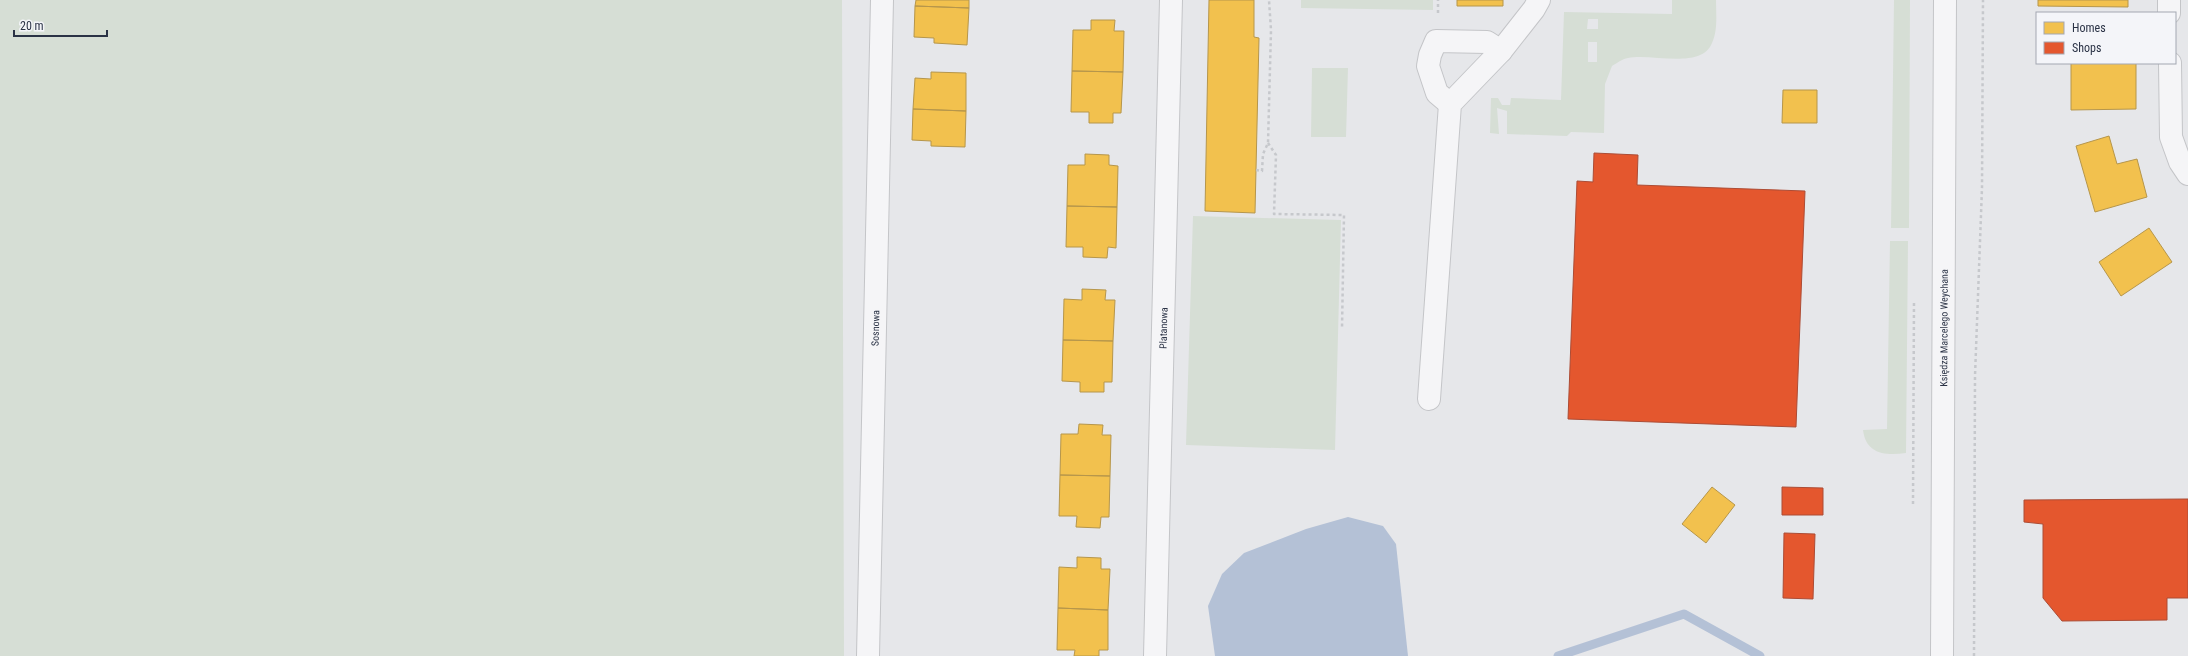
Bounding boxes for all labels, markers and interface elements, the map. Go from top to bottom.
scale bar [14,12,107,38]
legend [2036,12,2176,64]
text: 20 m [20,19,44,33]
text: Homes [2072,21,2106,35]
text: Shops [2072,41,2101,55]
street label: Księdza Marcelego Weychana [1938,269,1949,387]
street label: Platanowa [1157,307,1169,349]
street label: Sosnowa [869,310,881,346]

